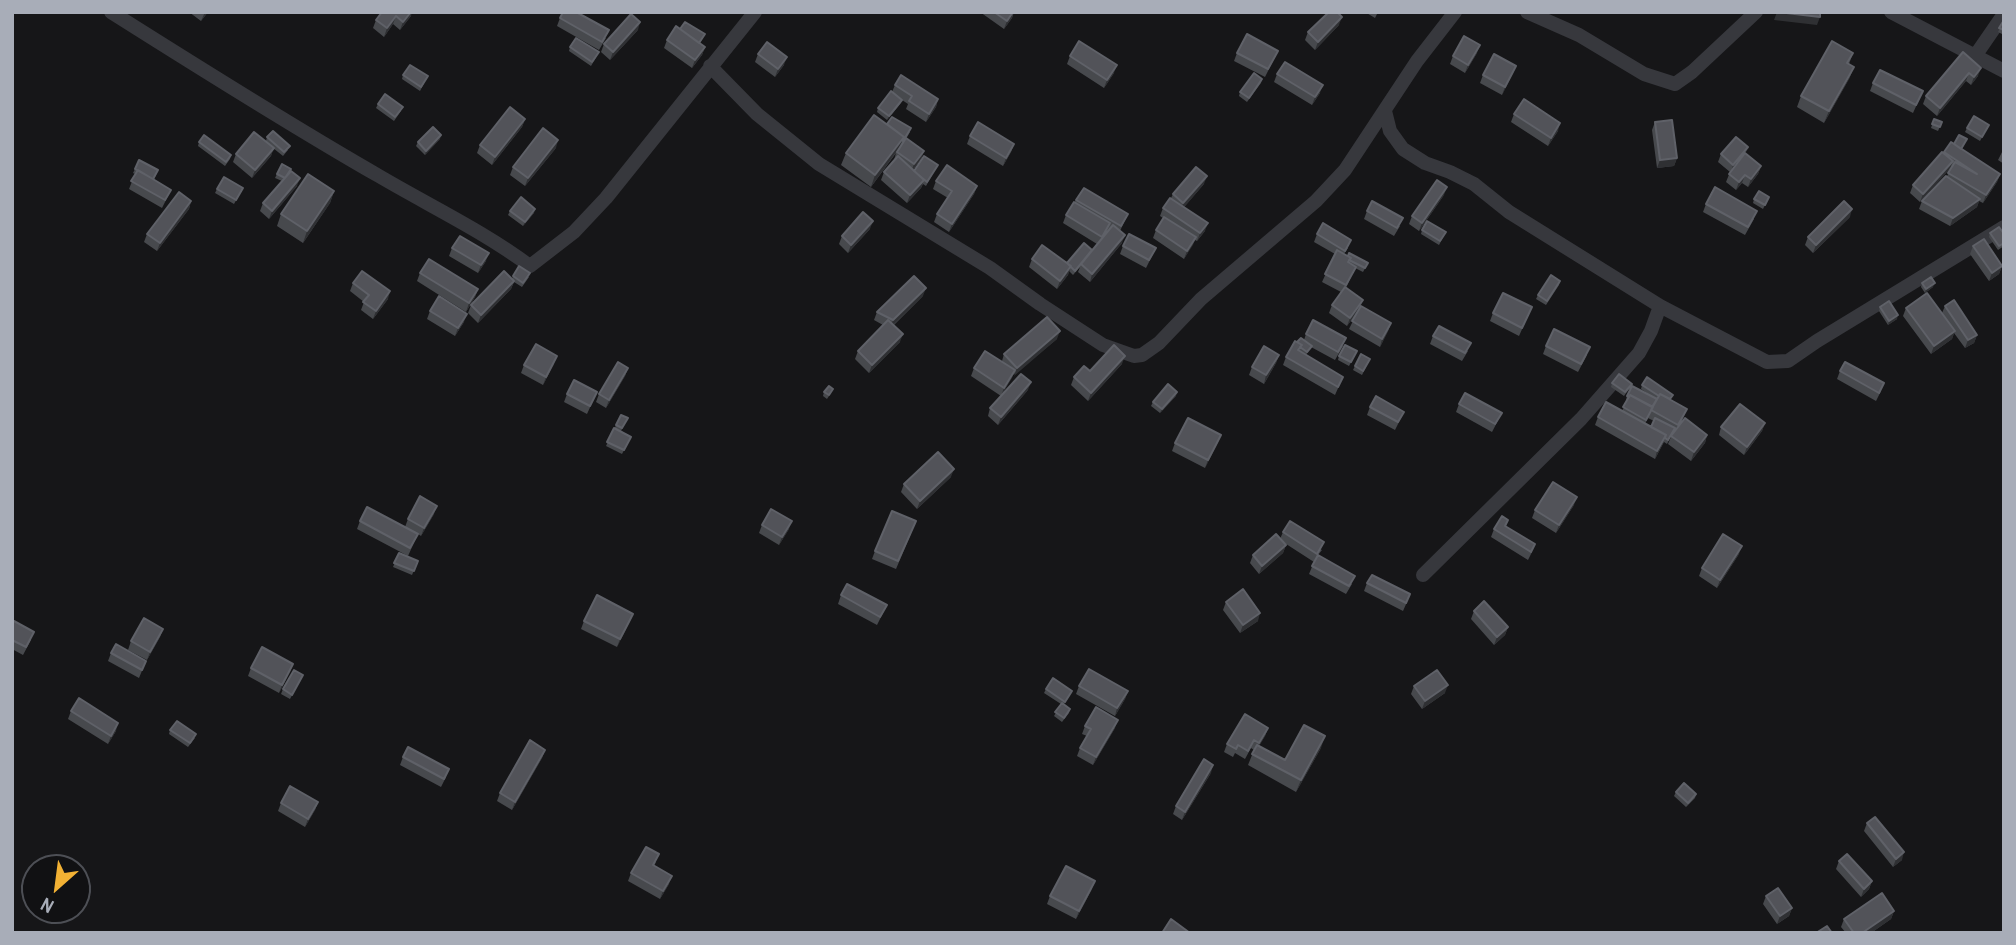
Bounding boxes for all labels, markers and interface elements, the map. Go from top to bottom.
north arrow [21,854,91,924]
text: N [36,892,58,920]

